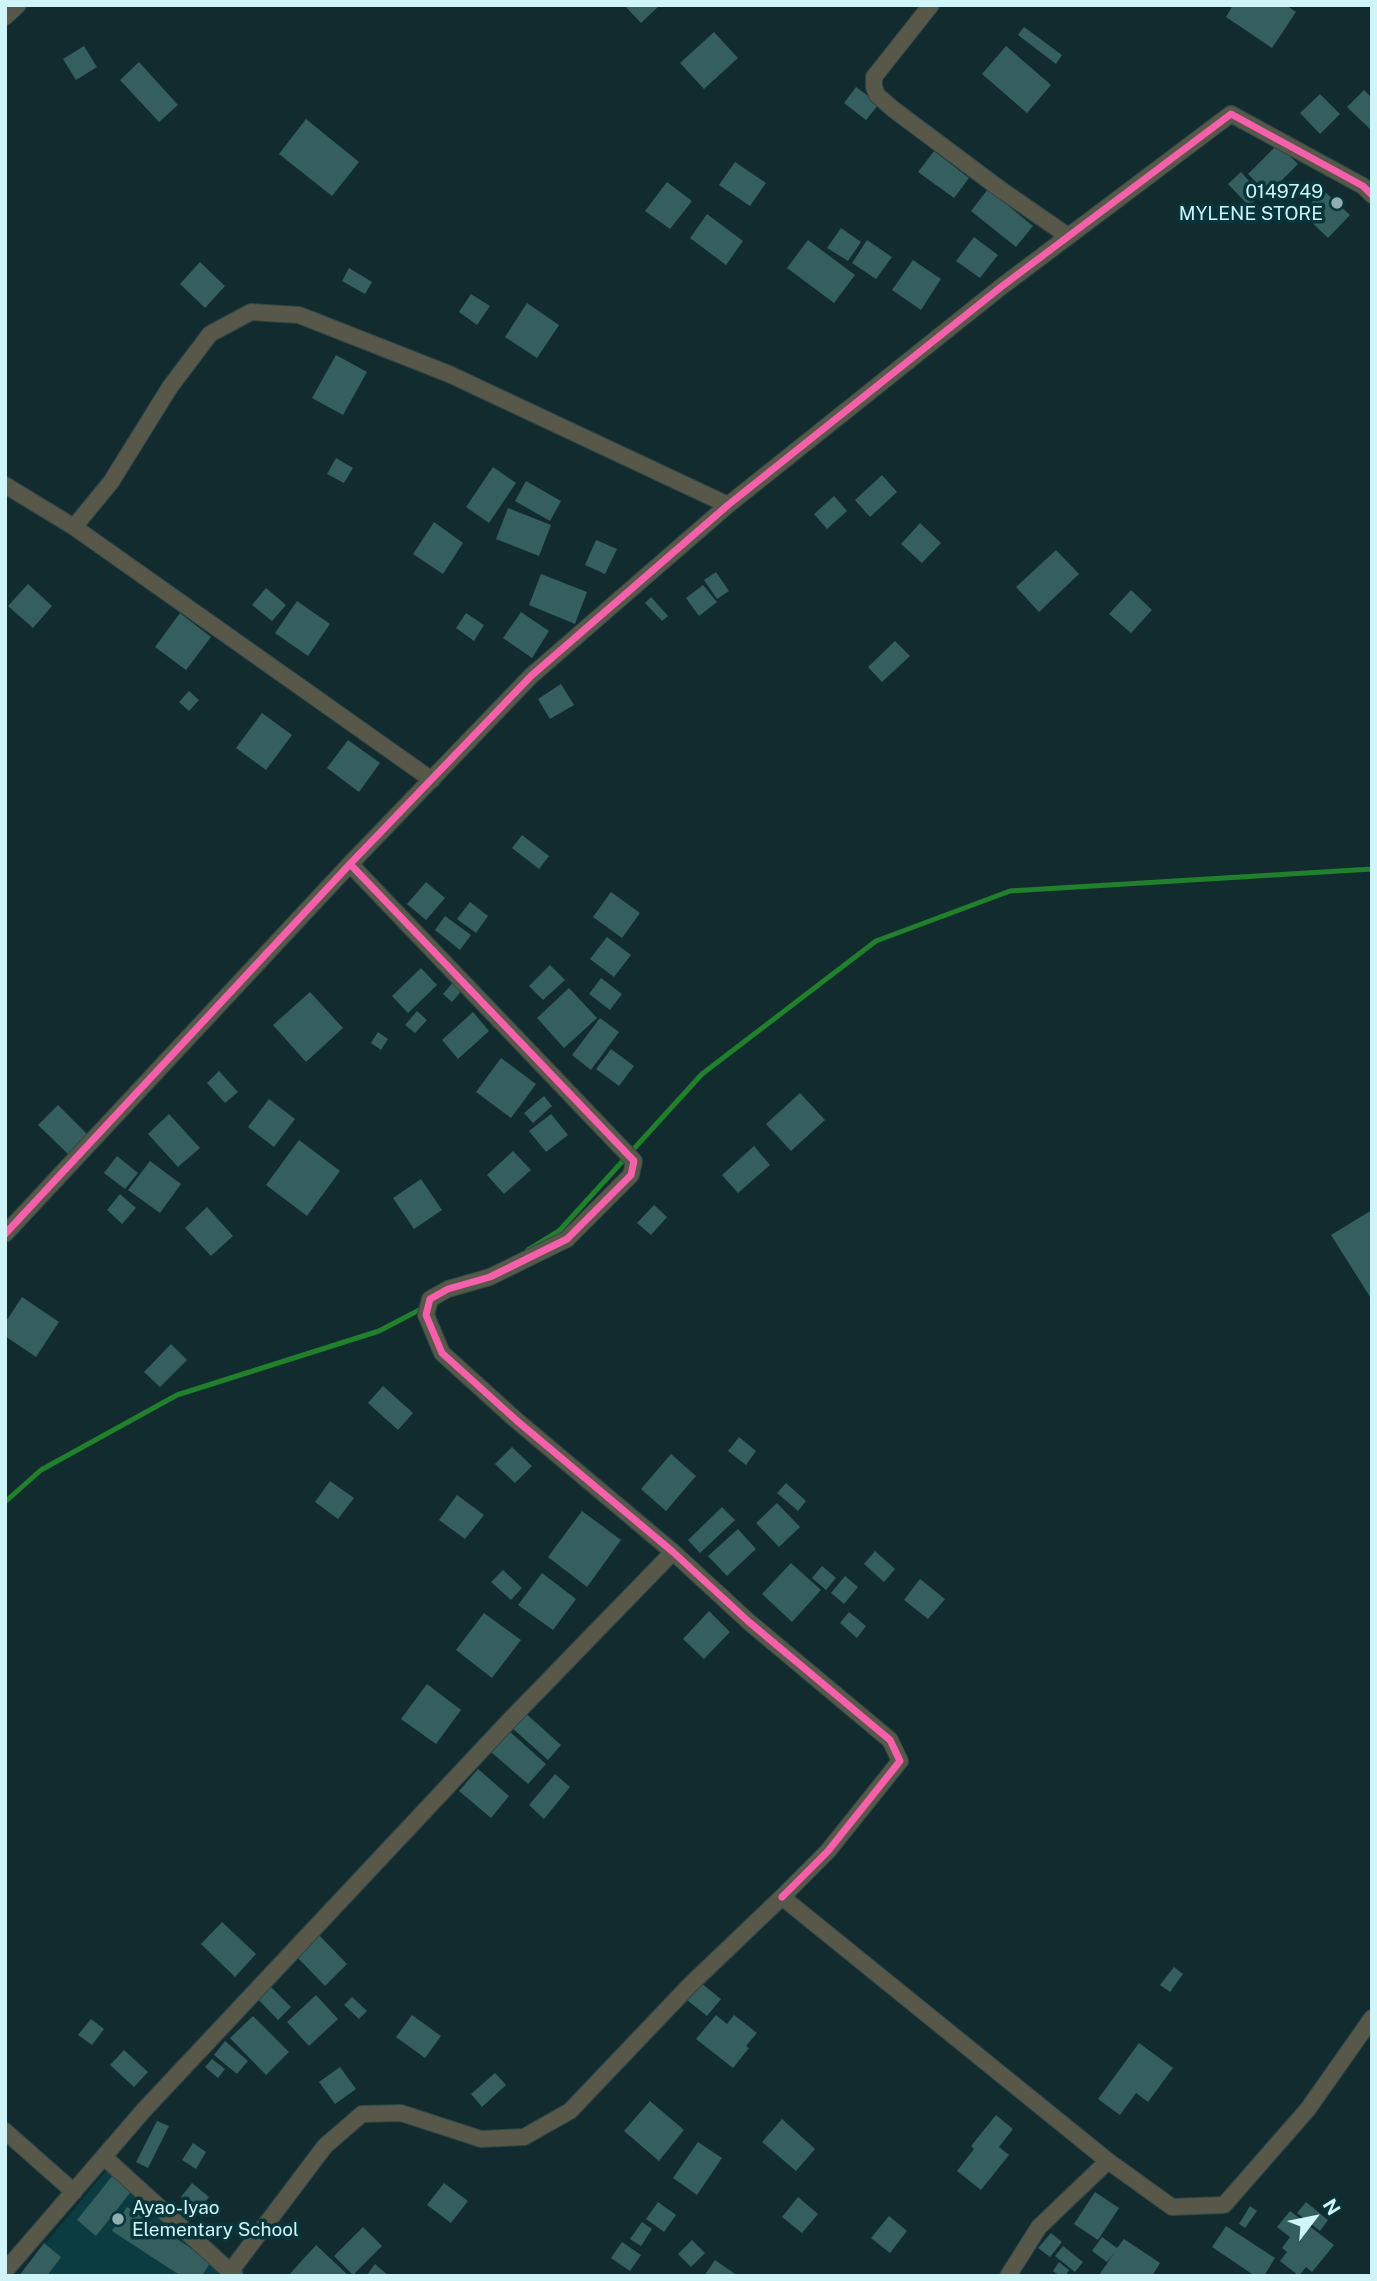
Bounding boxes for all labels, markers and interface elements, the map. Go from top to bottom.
place label: 0149749 MYLENE STORE [1179,181,1323,225]
marker: 0149749 MYLENE STORE [1329,195,1345,211]
north arrow [1279,2183,1349,2253]
text: N [1319,2195,1345,2219]
place label: Ayao-Iyao Elementary School [132,2197,299,2241]
marker: Ayao-Iyao Elementary School [110,2211,126,2227]

